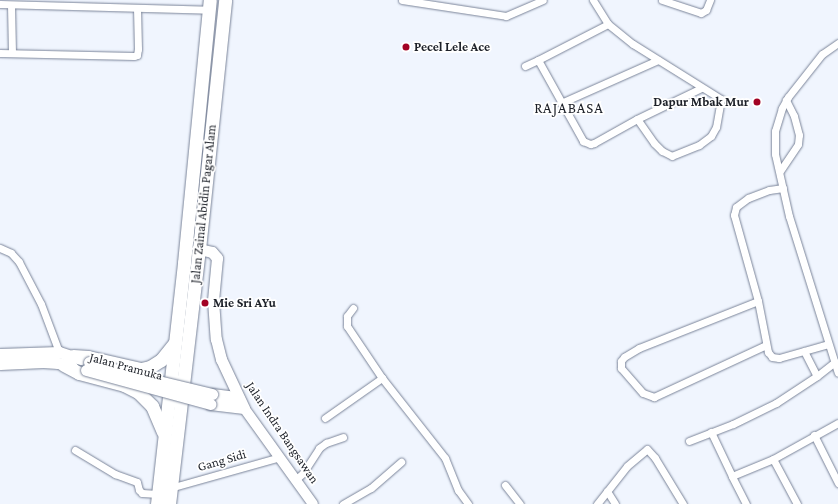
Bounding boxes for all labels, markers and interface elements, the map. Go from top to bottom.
place label: Pecel Lele Ace [414,39,490,55]
marker: Pecel Lele Ace [401,42,411,52]
place label: Dapur Mbak Mur [653,94,749,110]
marker: Dapur Mbak Mur [752,97,762,107]
district label: RAJABASA [534,100,604,118]
street label: Jalan Zainal Abidin Pagar Alam [188,124,220,284]
place label: Mie Sri AYu [213,295,276,311]
marker: Mie Sri AYu [200,298,210,308]
street label: Jalan Pramuka [88,350,164,384]
street label: Jalan Indra Bangsawan [242,379,322,487]
street label: Gang Sidi [196,447,248,475]

